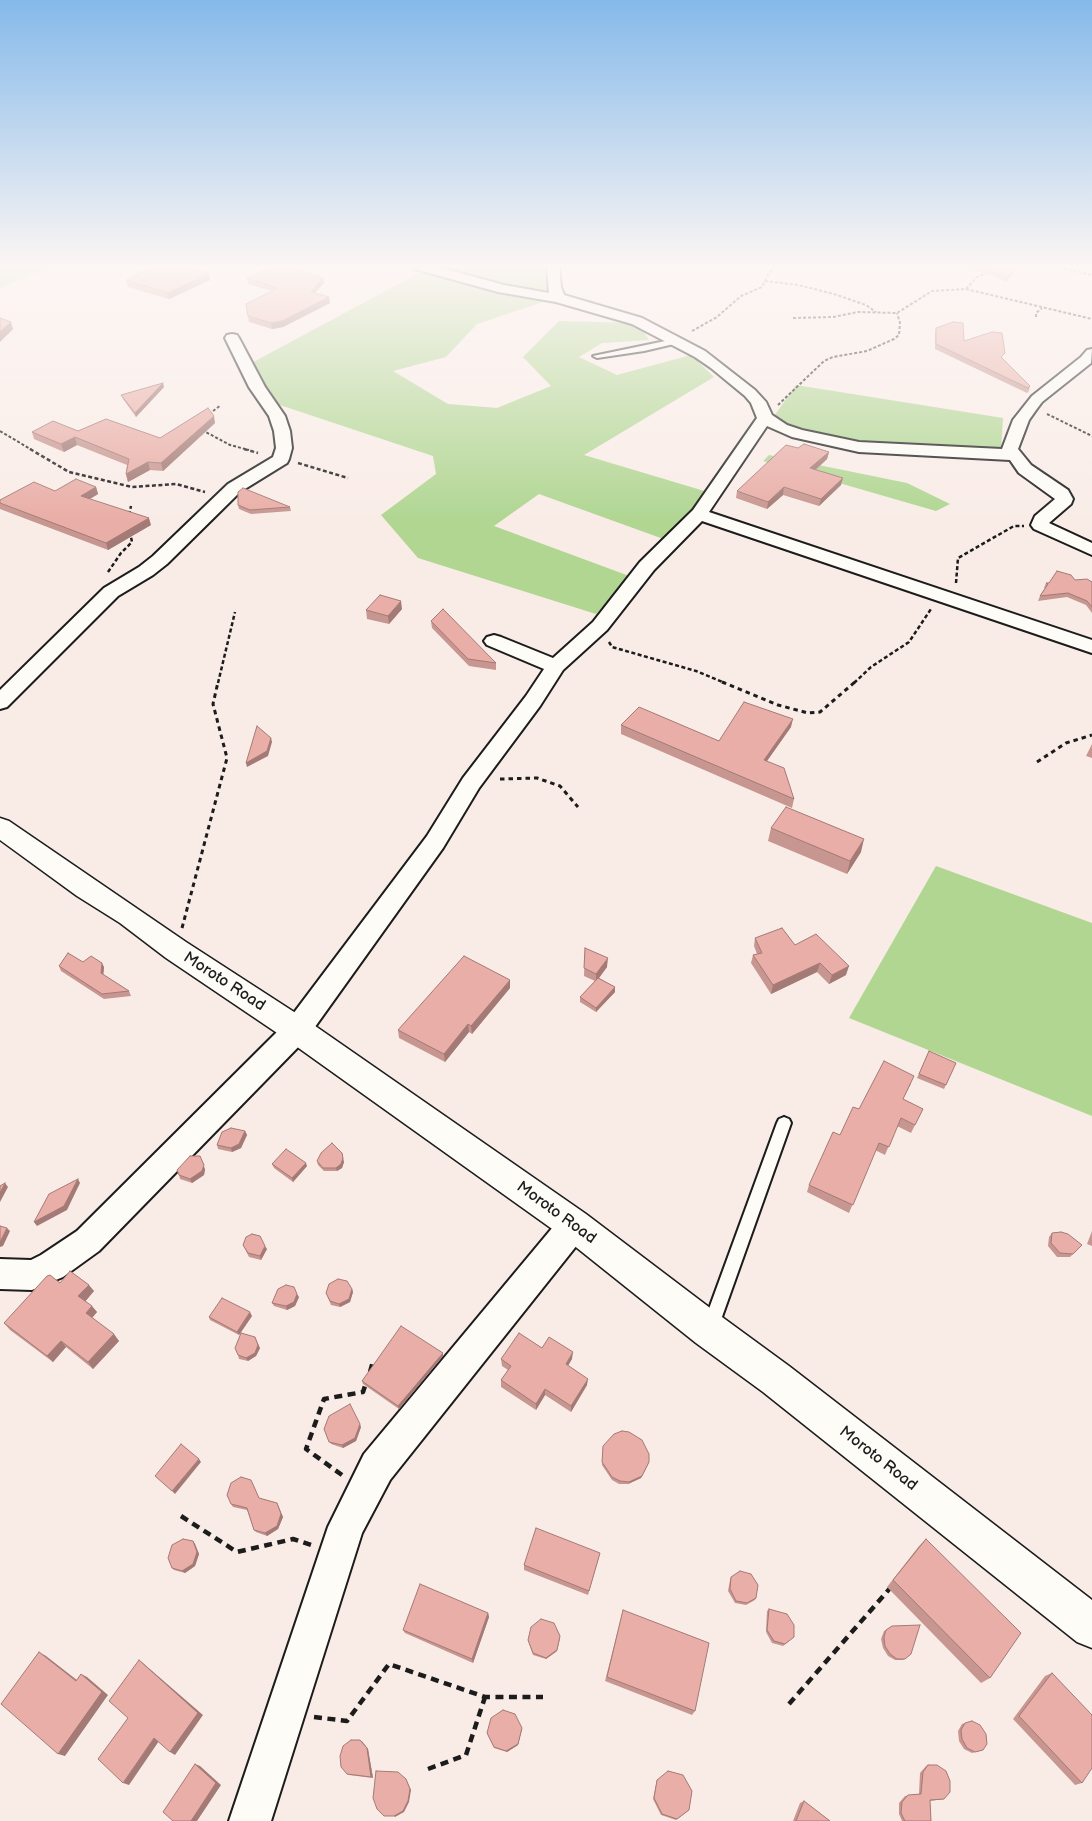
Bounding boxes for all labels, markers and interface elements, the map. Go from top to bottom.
street label: Moroto Road [179,948,269,1016]
street label: Moroto Road [512,1178,600,1248]
street label: Moroto Road [835,1423,921,1495]

